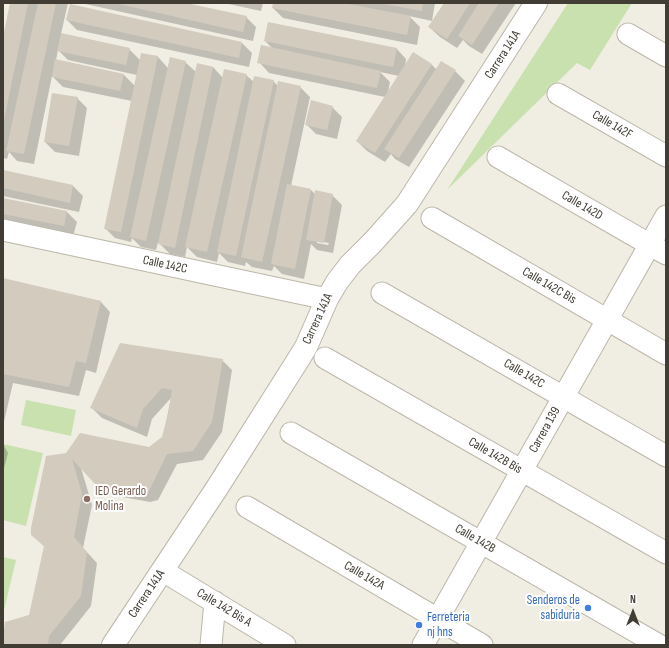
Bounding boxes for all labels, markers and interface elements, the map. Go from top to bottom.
street label: Carrera 141A [482,28,524,82]
street label: Calle 142F [589,107,635,143]
street label: Calle 142D [559,188,605,224]
street label: Calle 142C [141,253,189,277]
street label: Calle 142C Bis [519,264,579,308]
street label: Carrera 141A [299,291,337,347]
street label: Calle 142C [501,356,547,392]
street label: Carrera 139 [526,404,564,456]
street label: Calle 142B Bis [465,434,525,478]
place label: IED Gerardo Molina [95,484,146,515]
marker: IED Gerardo Molina [82,494,92,504]
street label: Calle 142B [452,521,498,557]
street label: Calle 142A [341,558,387,594]
street label: Carrera 141A [125,567,169,621]
street label: Calle 142 Bis A [194,586,254,630]
north arrow [613,592,653,632]
place label: Senderos de sabiduria [527,593,580,624]
text: N [630,593,636,606]
marker: Senderos de sabiduria [583,603,593,613]
place label: Ferreteria nj hns [427,610,470,641]
marker: Ferreteria nj hns [414,620,424,630]

